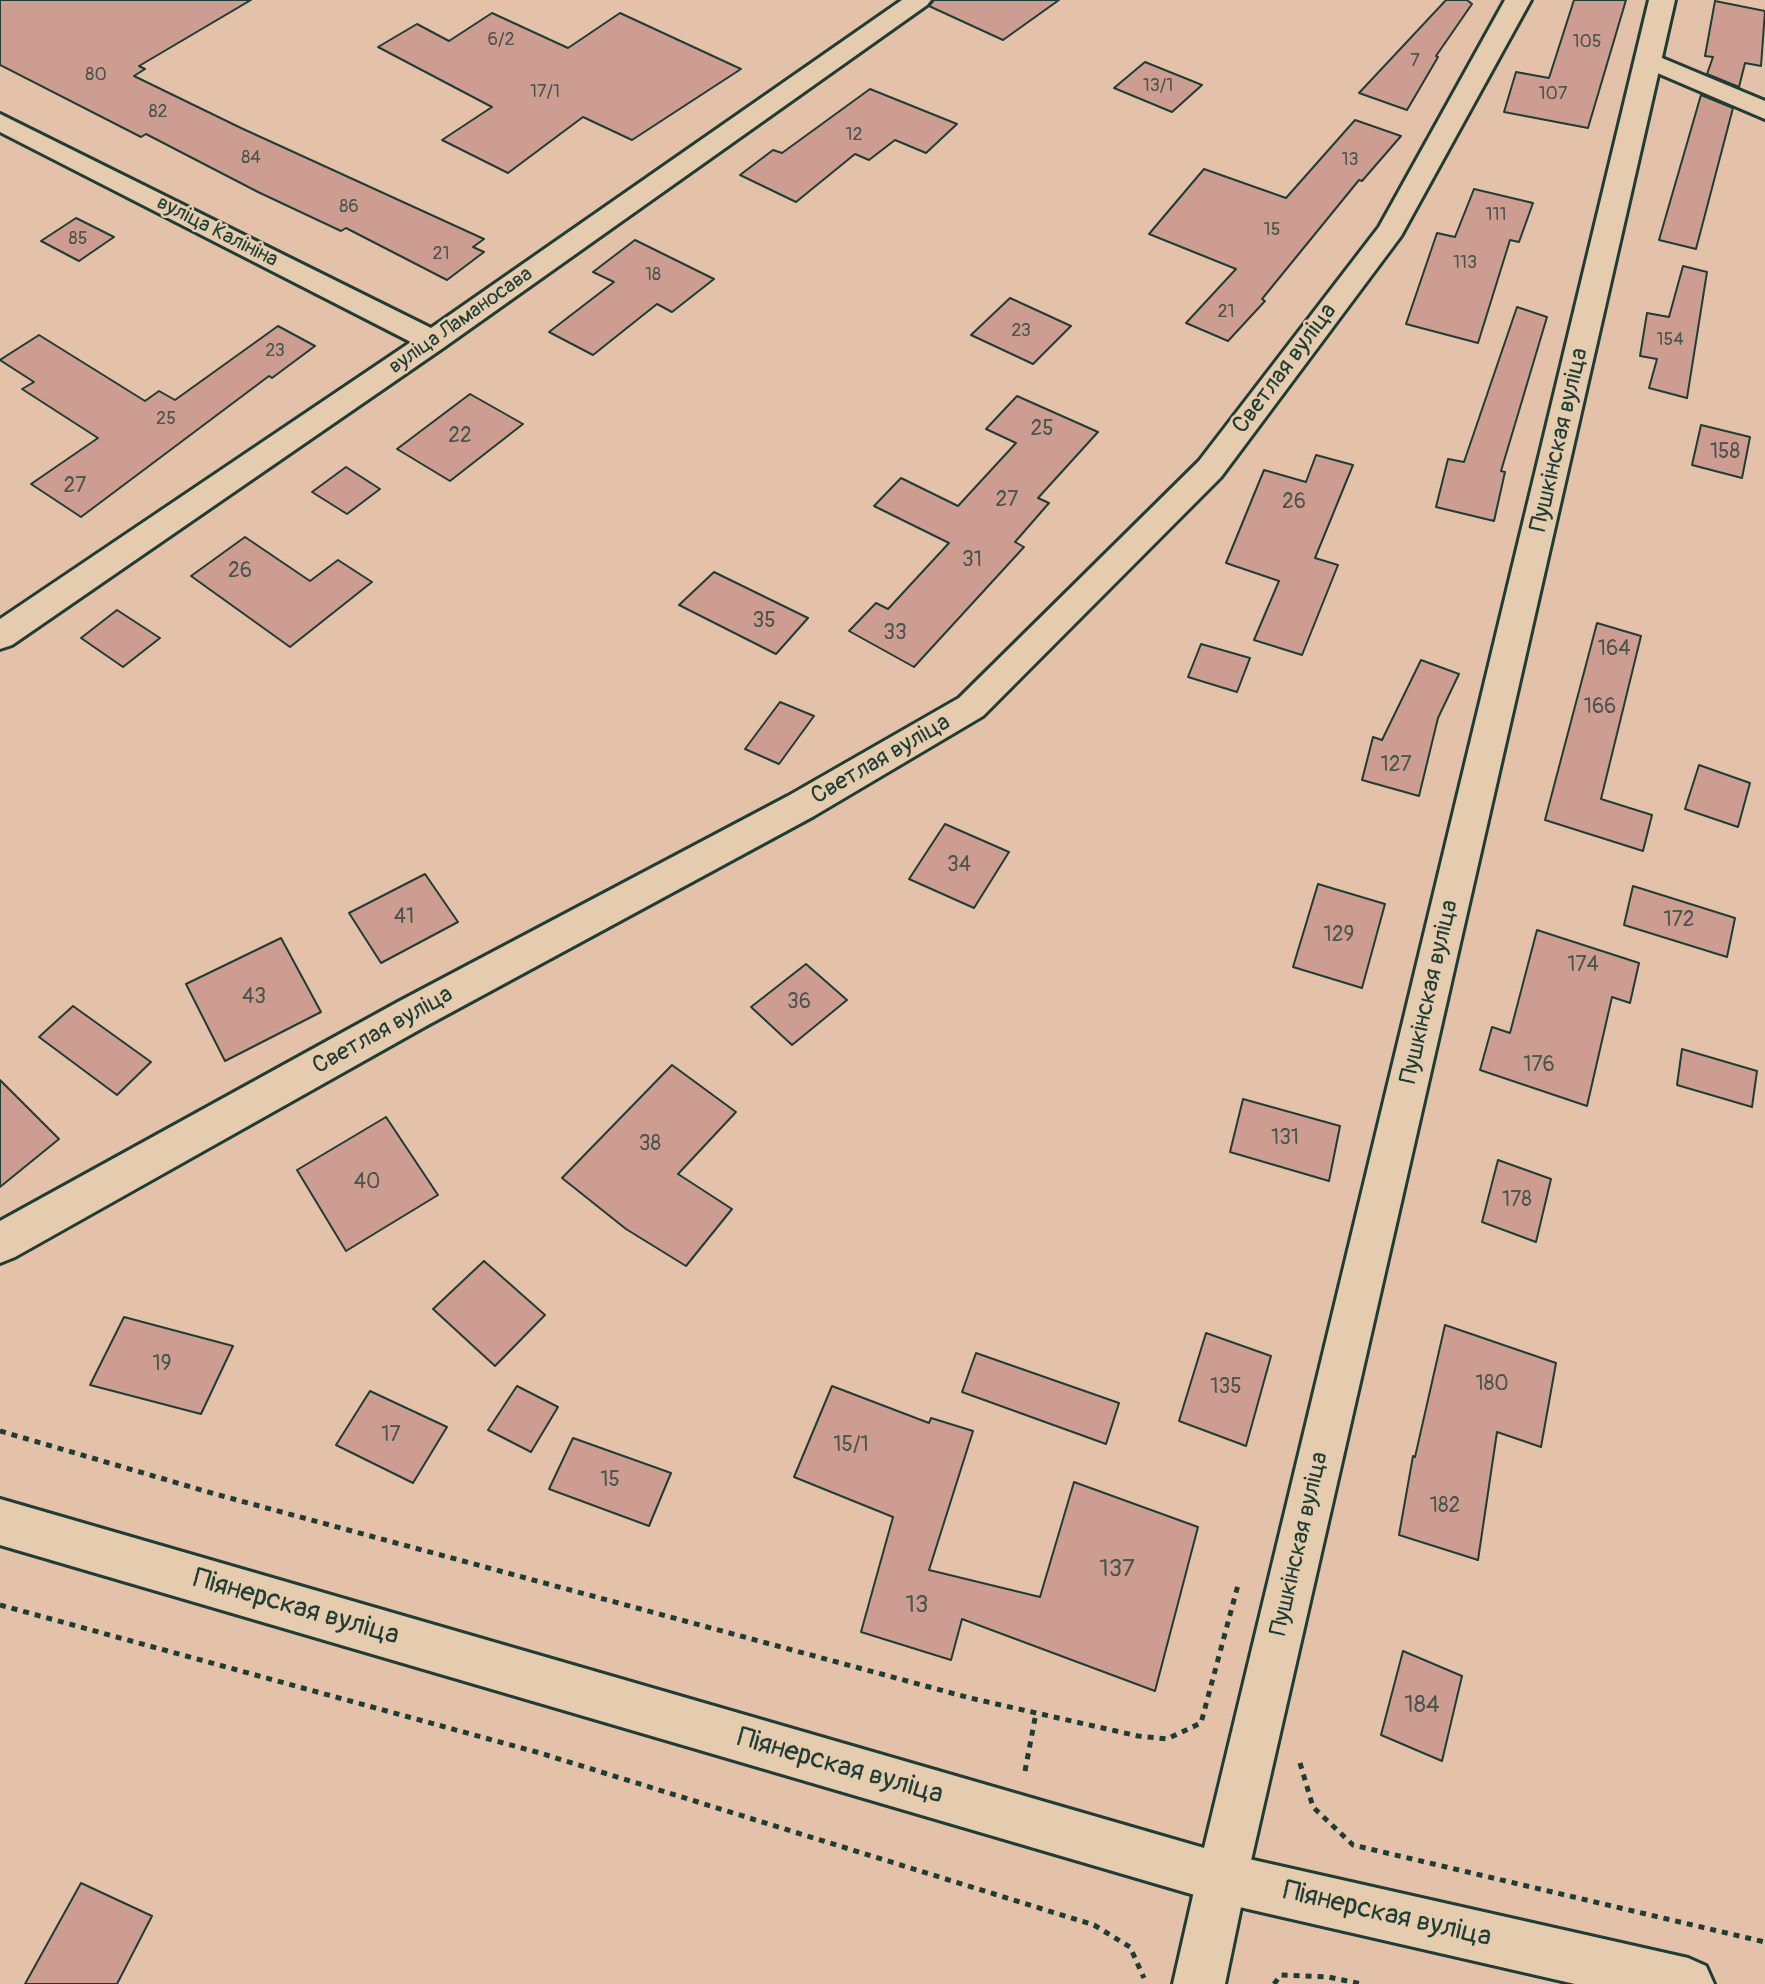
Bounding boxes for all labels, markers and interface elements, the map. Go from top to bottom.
house number: 6/2 [488,29,514,51]
house number: 105 [1572,31,1602,53]
house number: 7 [1410,50,1420,72]
house number: 80 [85,64,107,86]
house number: 13/1 [1143,75,1173,97]
house number: 17/1 [530,81,560,103]
house number: 107 [1539,83,1567,105]
house number: 82 [148,101,168,123]
house number: 12 [845,124,863,146]
house number: 84 [241,147,261,169]
house number: 13 [1341,149,1359,171]
street label: вуліца Калініна [152,191,282,273]
house number: 86 [339,196,359,218]
house number: 111 [1485,204,1507,226]
house number: 15 [1264,219,1280,241]
house number: 85 [69,228,87,250]
house number: 21 [432,243,450,265]
house number: 113 [1453,252,1477,274]
street label: вуліца Ламаносава [384,262,538,380]
house number: 18 [645,264,661,286]
street label: Светлая вуліца [1227,298,1343,440]
house number: 21 [1217,301,1235,323]
house number: 23 [1011,320,1031,342]
house number: 154 [1656,329,1684,351]
house number: 23 [265,340,285,362]
street label: Пушкінская вуліца [1525,345,1595,535]
house number: 25 [156,408,176,430]
house number: 25 [1030,417,1054,443]
house number: 22 [448,424,472,450]
house number: 158 [1710,440,1740,466]
house number: 27 [64,474,86,500]
house number: 27 [996,488,1018,514]
house number: 26 [1282,490,1306,516]
house number: 31 [962,548,982,574]
house number: 26 [228,559,252,585]
house number: 35 [752,609,776,635]
house number: 33 [883,621,907,647]
house number: 164 [1598,637,1630,663]
house number: 166 [1584,695,1616,721]
street label: Светлая вуліца [806,709,956,811]
house number: 127 [1380,753,1412,779]
house number: 34 [947,853,971,879]
street label: Пушкінская вуліца [1395,897,1465,1087]
house number: 41 [394,905,414,931]
house number: 172 [1663,908,1695,934]
house number: 129 [1324,923,1354,949]
house number: 174 [1567,953,1599,979]
street label: Светлая вуліца [308,981,458,1081]
house number: 43 [242,985,266,1011]
house number: 36 [787,990,811,1016]
house number: 176 [1523,1053,1555,1079]
house number: 131 [1271,1126,1299,1152]
house number: 38 [639,1132,661,1158]
house number: 40 [354,1170,380,1196]
house number: 178 [1502,1188,1532,1214]
house number: 19 [152,1352,172,1378]
house number: 180 [1475,1372,1509,1398]
house number: 135 [1210,1375,1242,1401]
house number: 17 [381,1423,401,1449]
house number: 15/1 [833,1433,869,1459]
street label: Пушкінская вуліца [1265,1449,1335,1639]
house number: 15 [600,1468,620,1494]
house number: 182 [1430,1494,1460,1520]
house number: 137 [1099,1556,1135,1584]
street label: Піянерская вуліца [189,1563,403,1653]
house number: 13 [906,1592,928,1620]
house number: 184 [1404,1692,1440,1720]
street label: Піянерская вуліца [733,1722,947,1812]
street label: Піянерская вуліца [1280,1875,1494,1955]

